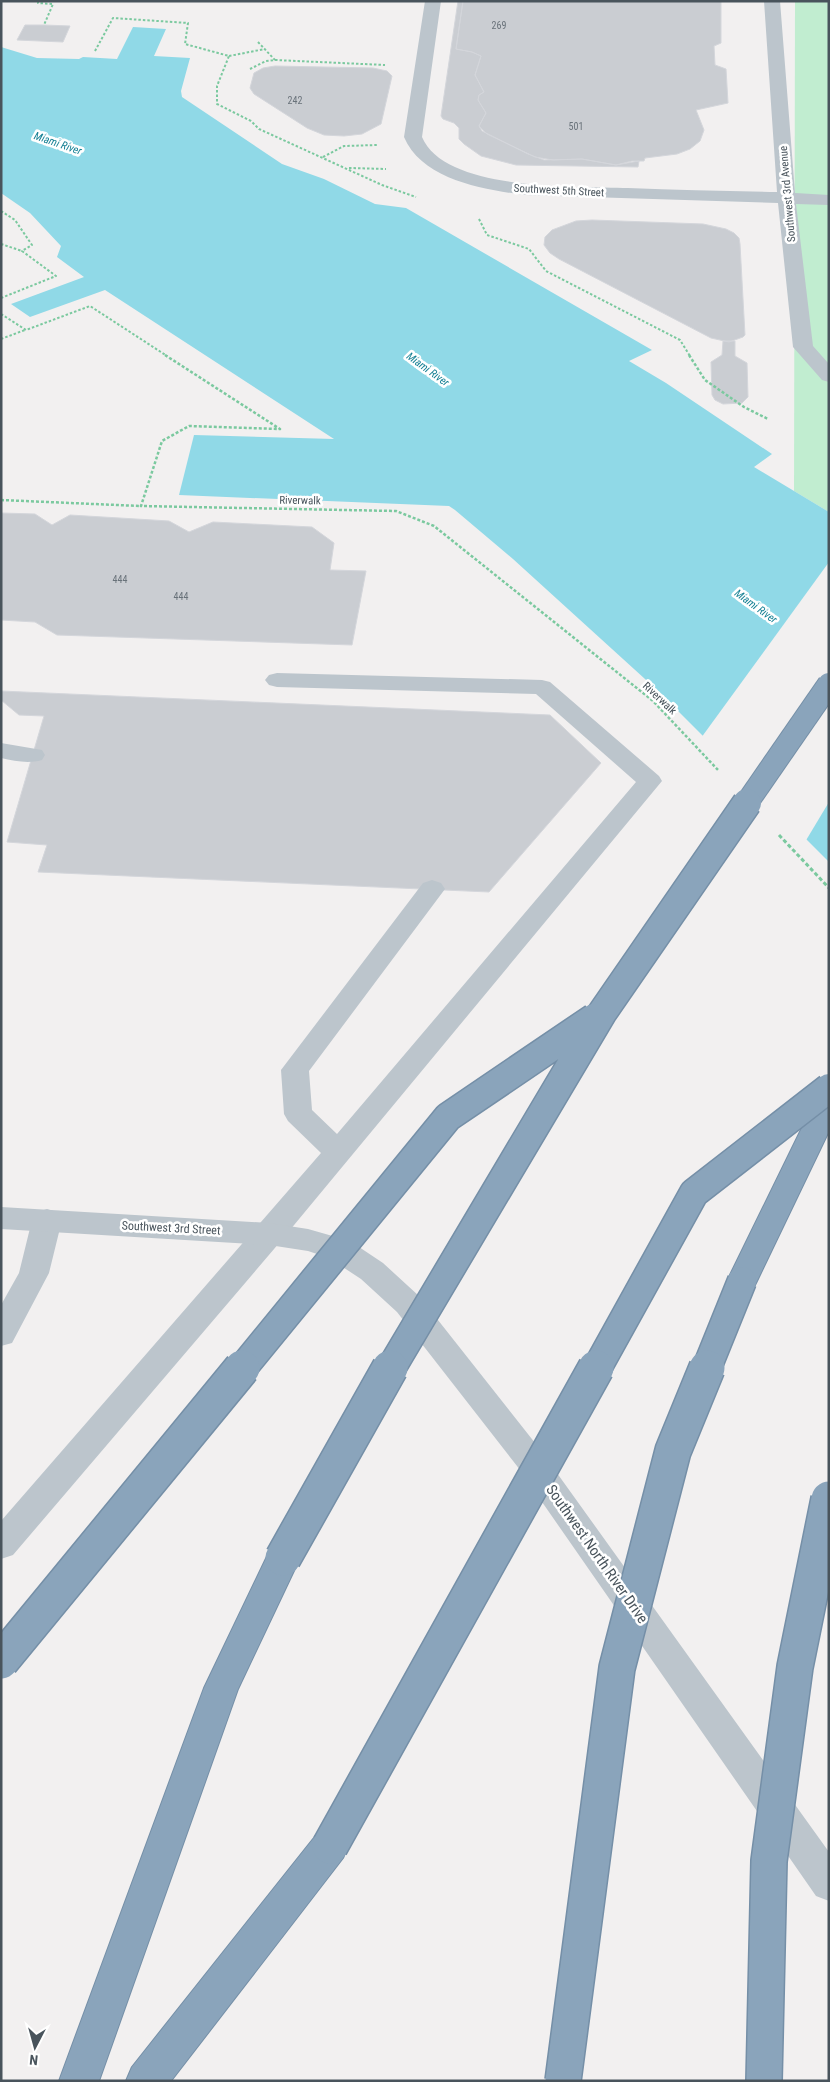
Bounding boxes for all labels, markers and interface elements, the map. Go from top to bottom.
house number: 269 [492,20,506,31]
house number: 242 [288,95,302,106]
house number: 501 [569,121,583,132]
water label: Miami River [32,129,84,158]
street label: Southwest 3rd Avenue [777,145,798,243]
street label: Southwest 5th Street [513,182,605,199]
water label: Miami River [404,350,452,390]
street label: Riverwalk [279,494,321,507]
house number: 444 [113,574,127,585]
water label: Miami River [732,587,780,627]
house number: 444 [174,591,188,602]
street label: Riverwalk [640,679,679,717]
street label: Southwest 3rd Street [121,1218,221,1238]
street label: Southwest North River Drive [542,1481,652,1627]
north arrow [10,2022,60,2072]
text: N [29,2052,39,2068]

